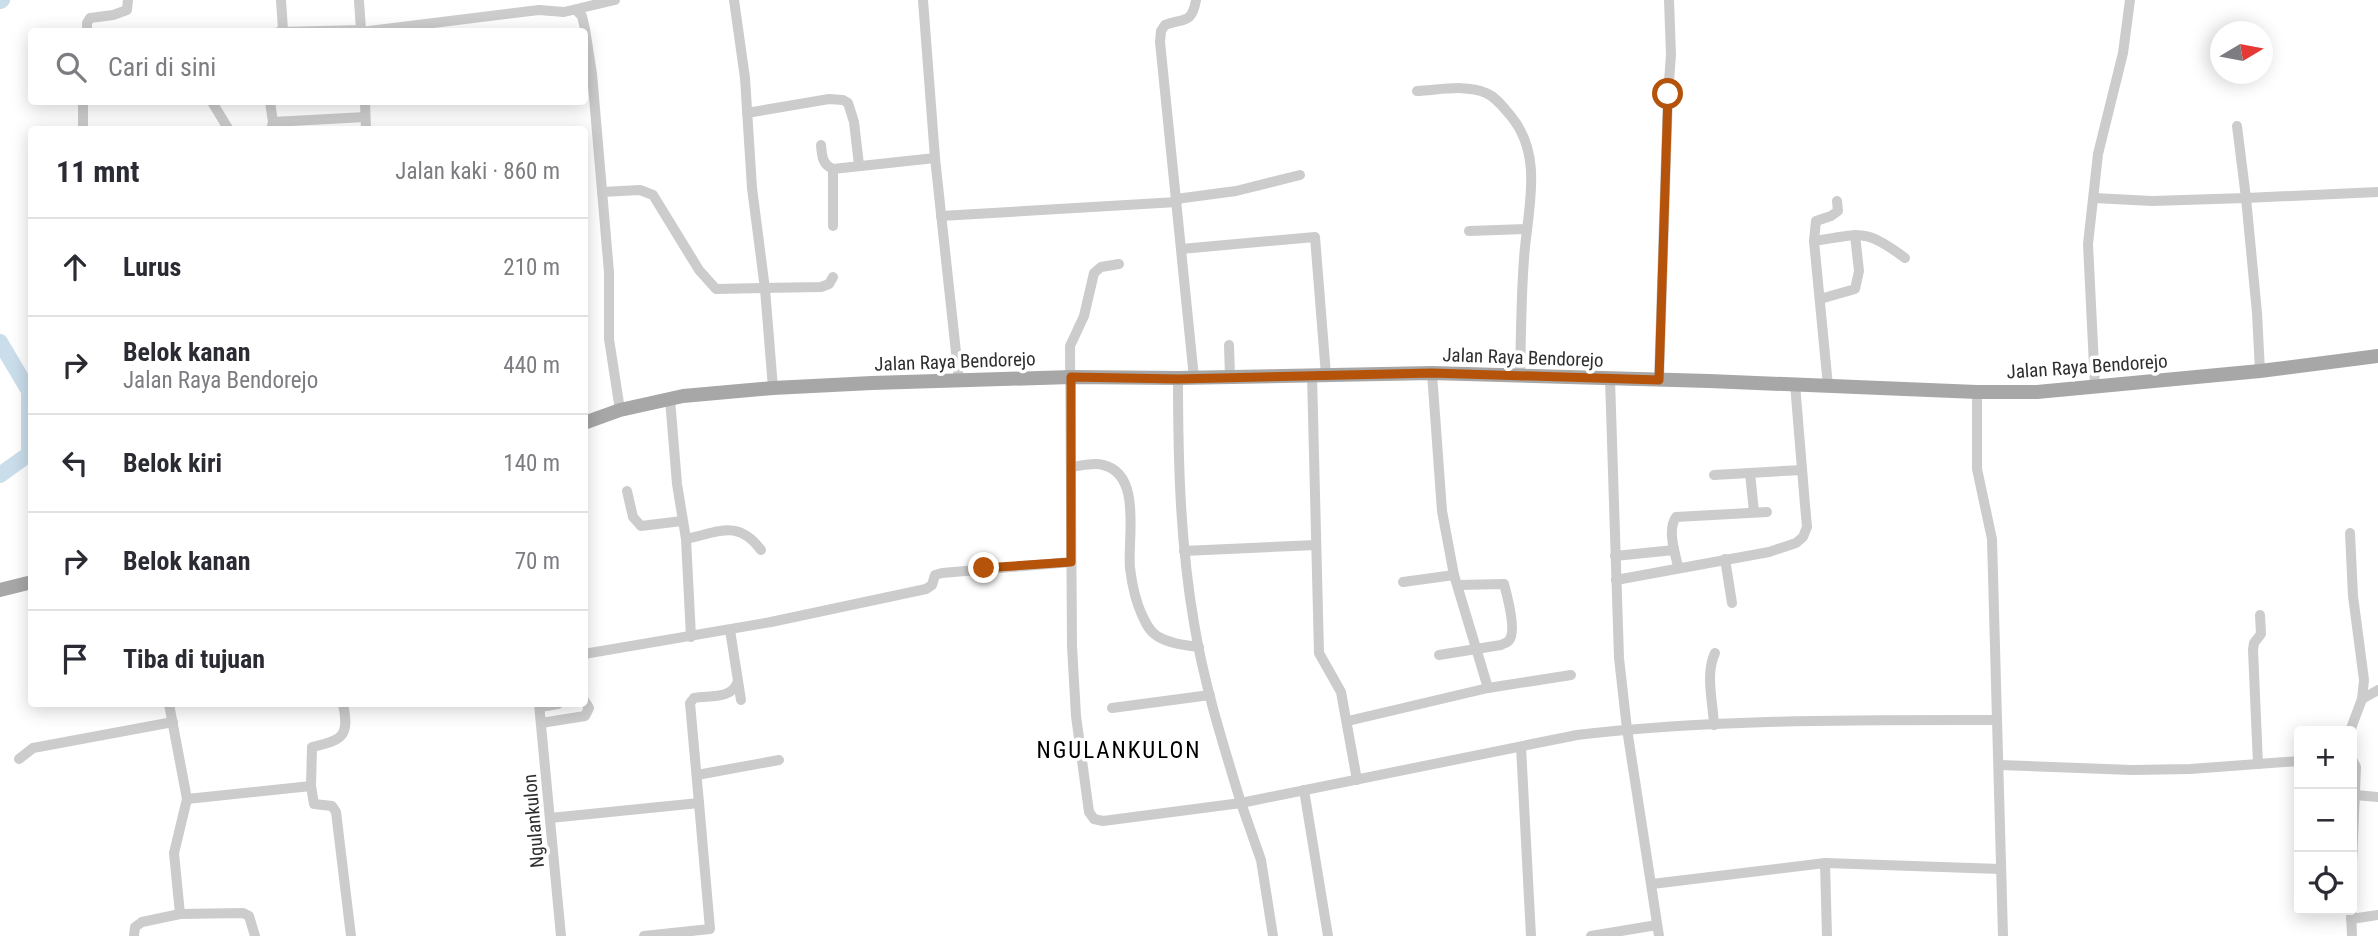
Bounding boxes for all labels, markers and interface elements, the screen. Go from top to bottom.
north arrow [2210,21,2273,84]
search box [28,28,588,105]
icon: search [52,48,90,86]
text: Cari di sini [108,52,216,82]
route start [1652,78,1683,109]
text: 11 mnt [56,154,139,189]
text: Jalan kaki · 860 m [395,158,560,185]
icon: ahead [56,248,94,286]
text: Lurus [123,252,181,282]
text: 210 m [503,254,560,281]
text: Belok kanan [123,337,250,367]
street label: Jalan Raya Bendorejo [1442,343,1604,372]
icon: right [56,346,94,384]
street label: Jalan Raya Bendorejo [874,347,1036,376]
street label: Jalan Raya Bendorejo [2006,349,2168,384]
text: 440 m [503,352,560,379]
text: Jalan Raya Bendorejo [123,367,318,394]
icon: left [56,444,94,482]
text: Belok kiri [123,448,222,478]
text: 140 m [503,450,560,477]
icon: right [56,542,94,580]
text: Belok kanan [123,546,250,576]
text: 70 m [515,548,560,575]
route end [968,552,999,583]
icon: arrive [56,640,94,678]
text: Tiba di tujuan [123,644,265,674]
map controls [2294,726,2357,915]
button: + [2294,726,2357,789]
district label: NGULANKULON [1036,737,1202,764]
street label: Ngulankulon [518,773,549,869]
button: − [2294,789,2357,852]
button: locate [2294,852,2357,915]

